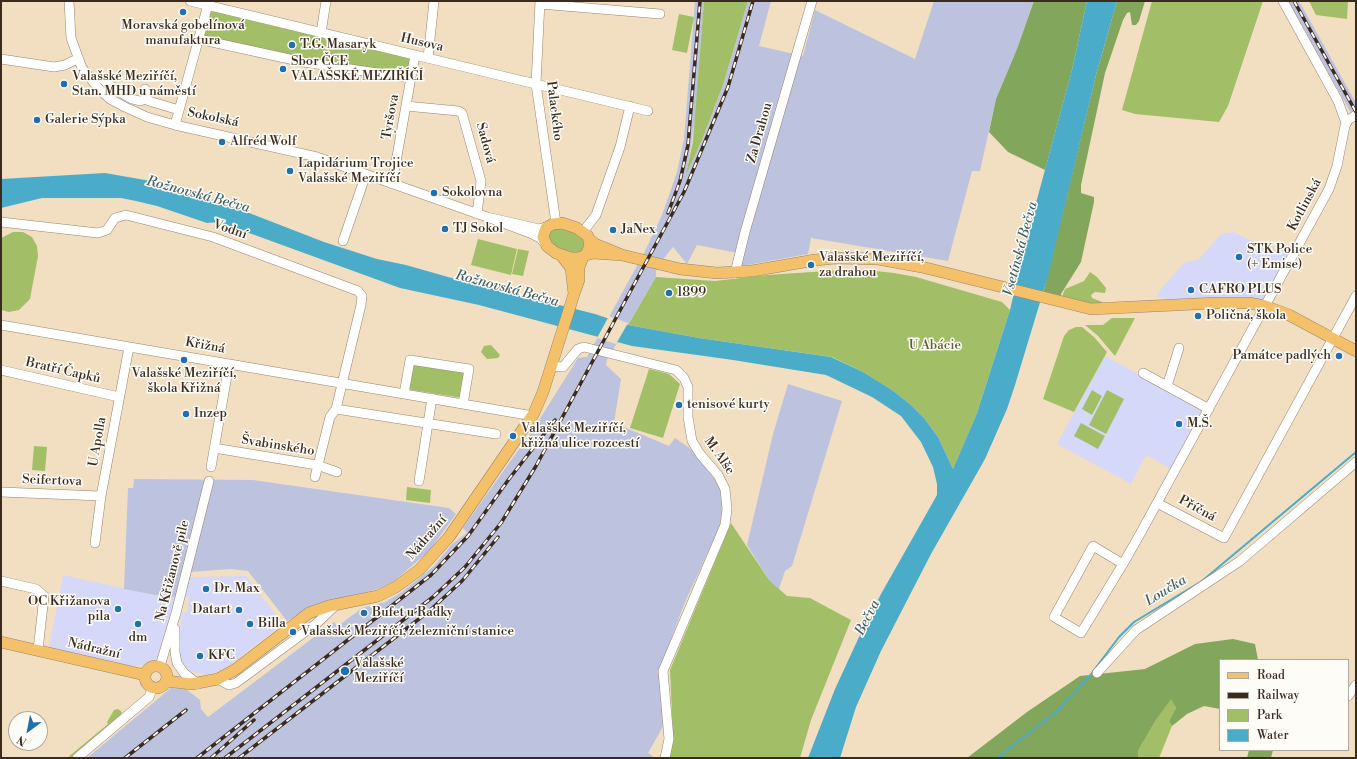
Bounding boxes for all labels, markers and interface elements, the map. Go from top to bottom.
marker: Moravská gobelínová manufaktura [178,7,188,17]
place label: Moravská gobelínová manufaktura [121,18,245,49]
street label: Husova [399,31,445,55]
place label: T.G. Masaryk [300,37,376,53]
marker: T.G. Masaryk [287,40,297,50]
place label: Sbor ČCE VALAŠSKÉ MEZIŘÍČÍ [291,54,424,85]
marker: Sbor ČCE VALAŠSKÉ MEZIŘÍČÍ [278,64,288,74]
place label: Valašské Meziříčí, Stan. MHD u náměstí [72,69,196,100]
marker: Valašské Meziříčí, Stan. MHD u náměstí [59,79,69,89]
street label: Palackého [543,80,565,142]
street label: Tyršova [379,93,403,141]
street label: Za Drahou [744,101,776,165]
street label: Sokolská [186,105,240,131]
place label: Galerie Sýpka [45,112,126,128]
marker: Galerie Sýpka [32,115,42,125]
street label: Sadová [472,121,498,165]
place label: Alfréd Wolf [230,134,296,150]
marker: Alfréd Wolf [217,137,227,147]
place label: Lapidárium Trojice Valašské Meziříčí [298,156,414,187]
marker: Lapidárium Trojice Valašské Meziříčí [285,166,295,176]
water label: Rožnovská Bečva [144,173,252,217]
street label: Kotlinská [1285,176,1325,234]
place label: Sokolovna [442,185,502,201]
marker: Sokolovna [429,188,439,198]
water label: Vsetínská Bečva [1000,200,1042,298]
street label: Vodní [211,217,249,243]
place label: TJ Sokol [453,221,503,237]
place label: JaNex [621,222,656,238]
marker: TJ Sokol [440,224,450,234]
marker: JaNex [608,225,618,235]
place label: STK Police (+ Emise) [1247,242,1312,273]
place label: Valašské Meziříčí, za drahou [819,250,924,281]
marker: STK Police (+ Emise) [1234,252,1244,262]
marker: Valašské Meziříčí, za drahou [806,260,816,270]
water label: Rožnovská Bečva [453,267,561,311]
place label: CAFRO PLUS [1199,282,1281,298]
place label: 1899 [677,285,706,301]
marker: CAFRO PLUS [1186,285,1196,295]
marker: 1899 [664,288,674,298]
place label: Poličná, škola [1206,308,1286,324]
marker: Poličná, škola [1193,311,1203,321]
street label: Křižná [184,335,226,357]
park label: U Abácie [909,338,961,354]
place label: Památce padlých [1232,348,1331,364]
marker: Památce padlých [1334,351,1344,361]
street label: Bratří Čapků [24,355,102,387]
marker: Valašské Meziříčí, škola Křižná [179,355,189,365]
place label: Valašské Meziříčí, škola Křižná [131,366,237,397]
place label: tenisové kurty [687,397,770,413]
marker: tenisové kurty [674,400,684,410]
place label: Inzep [194,406,227,422]
marker: Inzep [181,409,191,419]
street label: U Apolla [86,416,110,468]
place label: M.Š. [1187,416,1212,432]
marker: M.Š. [1174,419,1184,429]
place label: Valašské Meziříčí, křižná ulice rozcestí [521,421,639,452]
marker: Valašské Meziříčí, křižná ulice rozcestí [508,431,518,441]
street label: Švabinského [240,433,316,459]
street label: M. Alše [701,434,737,478]
street label: Seifertova [22,472,82,490]
street label: Příčná [1176,493,1218,525]
street label: Nádražní [403,513,451,563]
street label: Na Křižanově pile [153,519,193,623]
water label: Loučka [1142,572,1190,610]
place label: Dr. Max [214,581,259,597]
marker: Dr. Max [201,584,211,594]
place label: OC Křižanova pila [28,594,110,625]
water label: Bečva [852,598,884,638]
place label: Datart [192,602,231,618]
marker: OC Křižanova pila [113,604,123,614]
marker: Datart [234,605,244,615]
place label: Bufet u Radky [372,605,453,621]
marker: Bufet u Radky [359,608,369,618]
place label: Billa [258,616,286,632]
marker: dm [133,619,143,629]
marker: Billa [245,619,255,629]
place label: Valašské Meziříčí, železniční stanice [301,624,514,640]
marker: Valašské Meziříčí, železniční stanice [288,627,298,637]
place label: dm [129,630,147,646]
street label: Nádražní [66,635,122,663]
place label: KFC [208,648,235,664]
marker: KFC [195,651,205,661]
place label: Valašské Meziříčí [354,656,404,687]
legend [1219,659,1349,751]
marker: Valašské Meziříčí [339,665,351,677]
text: Road [1257,668,1285,683]
text: Railway [1257,688,1299,703]
text: Park [1257,708,1282,723]
north arrow [8,711,48,751]
text: Water [1257,728,1289,743]
text: N [15,732,30,749]

